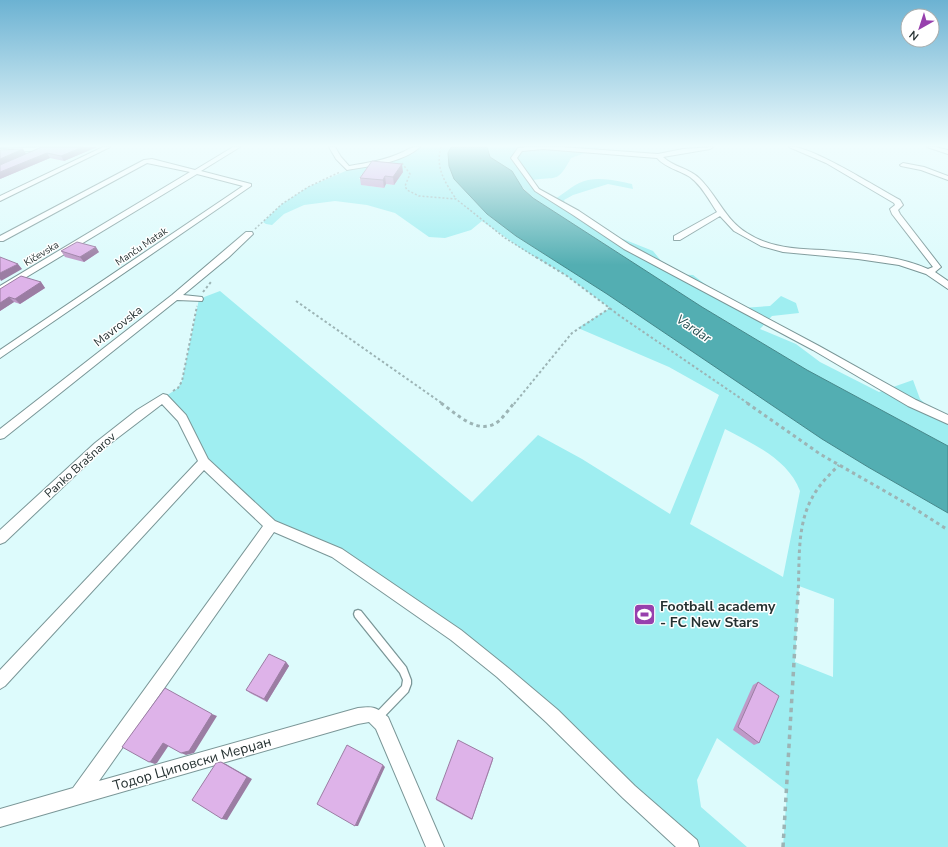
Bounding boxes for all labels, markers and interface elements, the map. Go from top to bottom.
north arrow [900,8,940,48]
text: N [906,27,922,44]
street label: Manču Matak [113,224,171,269]
street label: Kičevska [21,238,62,270]
street label: Mavrovska [90,302,146,350]
water label: Vardar [672,311,715,347]
street label: Panko Brašnarov [41,428,120,501]
place label: Football academy - FC New Stars [660,597,776,632]
sports icon: Football academy - FC New Stars [631,601,657,627]
street label: Тодор Циповски Мерџан [111,732,274,795]

